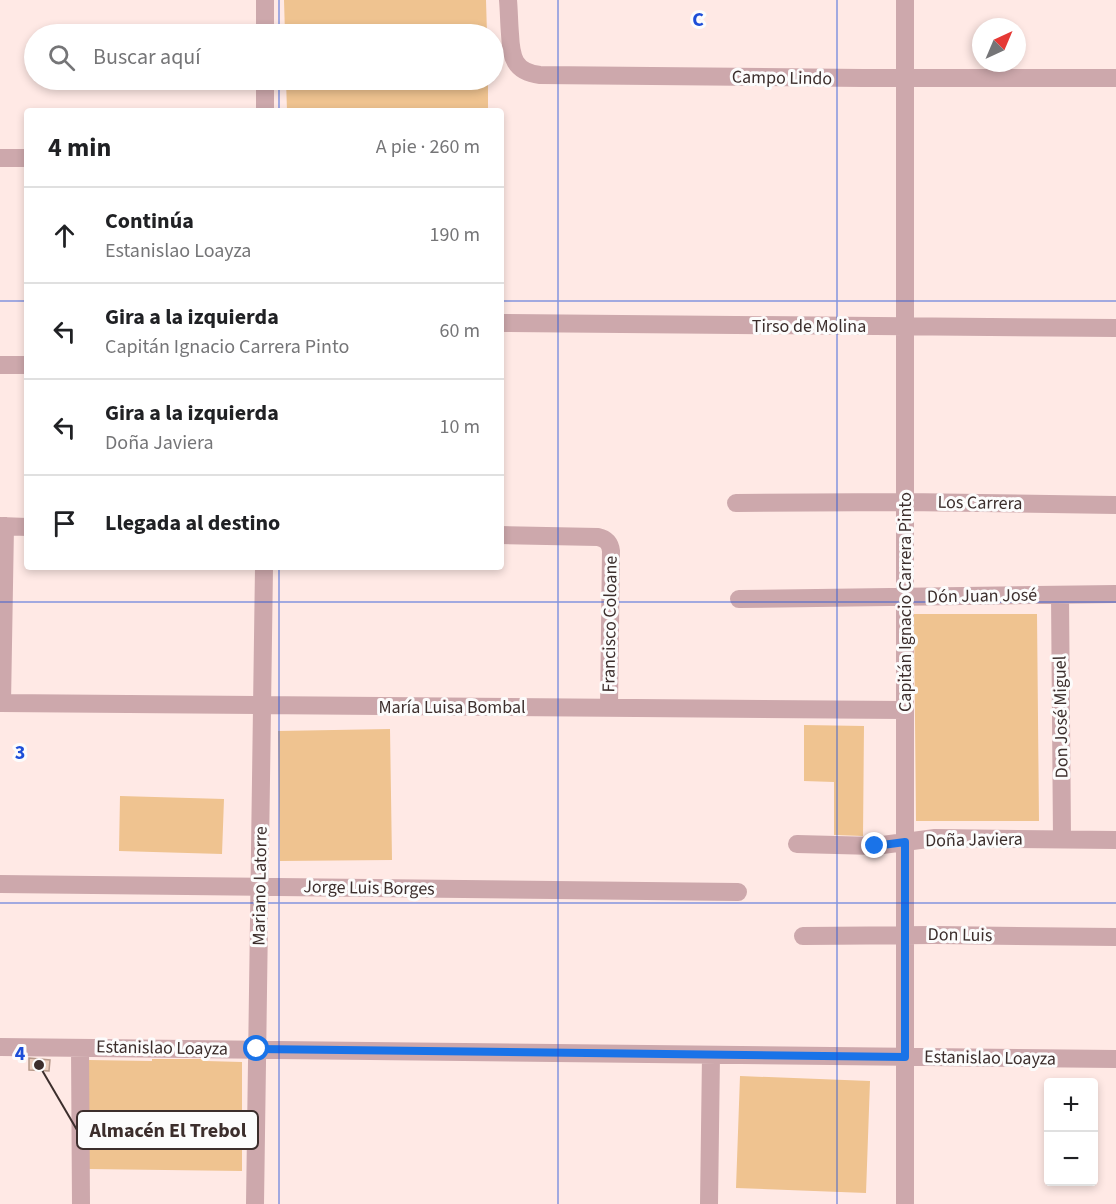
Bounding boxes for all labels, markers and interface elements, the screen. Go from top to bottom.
text: C [692,6,704,34]
north arrow [972,18,1026,72]
search box [24,24,504,90]
icon: search [45,41,78,74]
text: Buscar aquí [93,41,201,73]
street label: Campo Lindo [732,65,832,91]
text: 4 min [48,129,111,166]
text: A pie · 260 m [376,133,480,161]
text: Continúa [105,205,194,237]
icon: ahead [48,219,81,252]
text: 190 m [430,221,480,249]
text: Estanislao Loayza [105,237,251,265]
text: Gira a la izquierda [105,301,279,333]
street label: Tirso de Molina [752,314,866,339]
icon: left [48,315,81,348]
text: 60 m [440,317,480,345]
text: Capitán Ignacio Carrera Pinto [105,333,349,361]
text: Gira a la izquierda [105,397,279,429]
icon: left [48,411,81,444]
text: 10 m [440,413,480,441]
text: Doña Javiera [105,429,214,457]
street label: Los Carrera [937,490,1023,516]
street label: Capitán Ignacio Carrera Pinto [893,492,918,712]
icon: arrive [48,507,81,540]
text: Llegada al destino [105,507,280,539]
street label: Francisco Coloane [596,555,624,693]
street label: Dón Juan José [927,583,1037,609]
street label: Don José Miguel [1047,656,1075,778]
street label: María Luisa Bombal [378,695,526,720]
text: 3 [15,739,25,767]
street label: Mariano Latorre [246,826,274,946]
street label: Doña Javiera [925,827,1023,853]
route end [861,832,887,858]
street label: Jorge Luis Borges [303,874,435,902]
street label: Don Luis [927,922,993,948]
street label: Estanislao Loayza [96,1034,228,1062]
route start [243,1035,269,1061]
text: 4 [15,1040,26,1068]
street label: Estanislao Loayza [924,1044,1056,1072]
map controls [1044,1078,1098,1186]
button: + [1044,1078,1098,1132]
callout: Almacén El Trebol [77,1111,258,1149]
text: Almacén El Trebol [89,1117,247,1145]
button: − [1044,1132,1098,1186]

